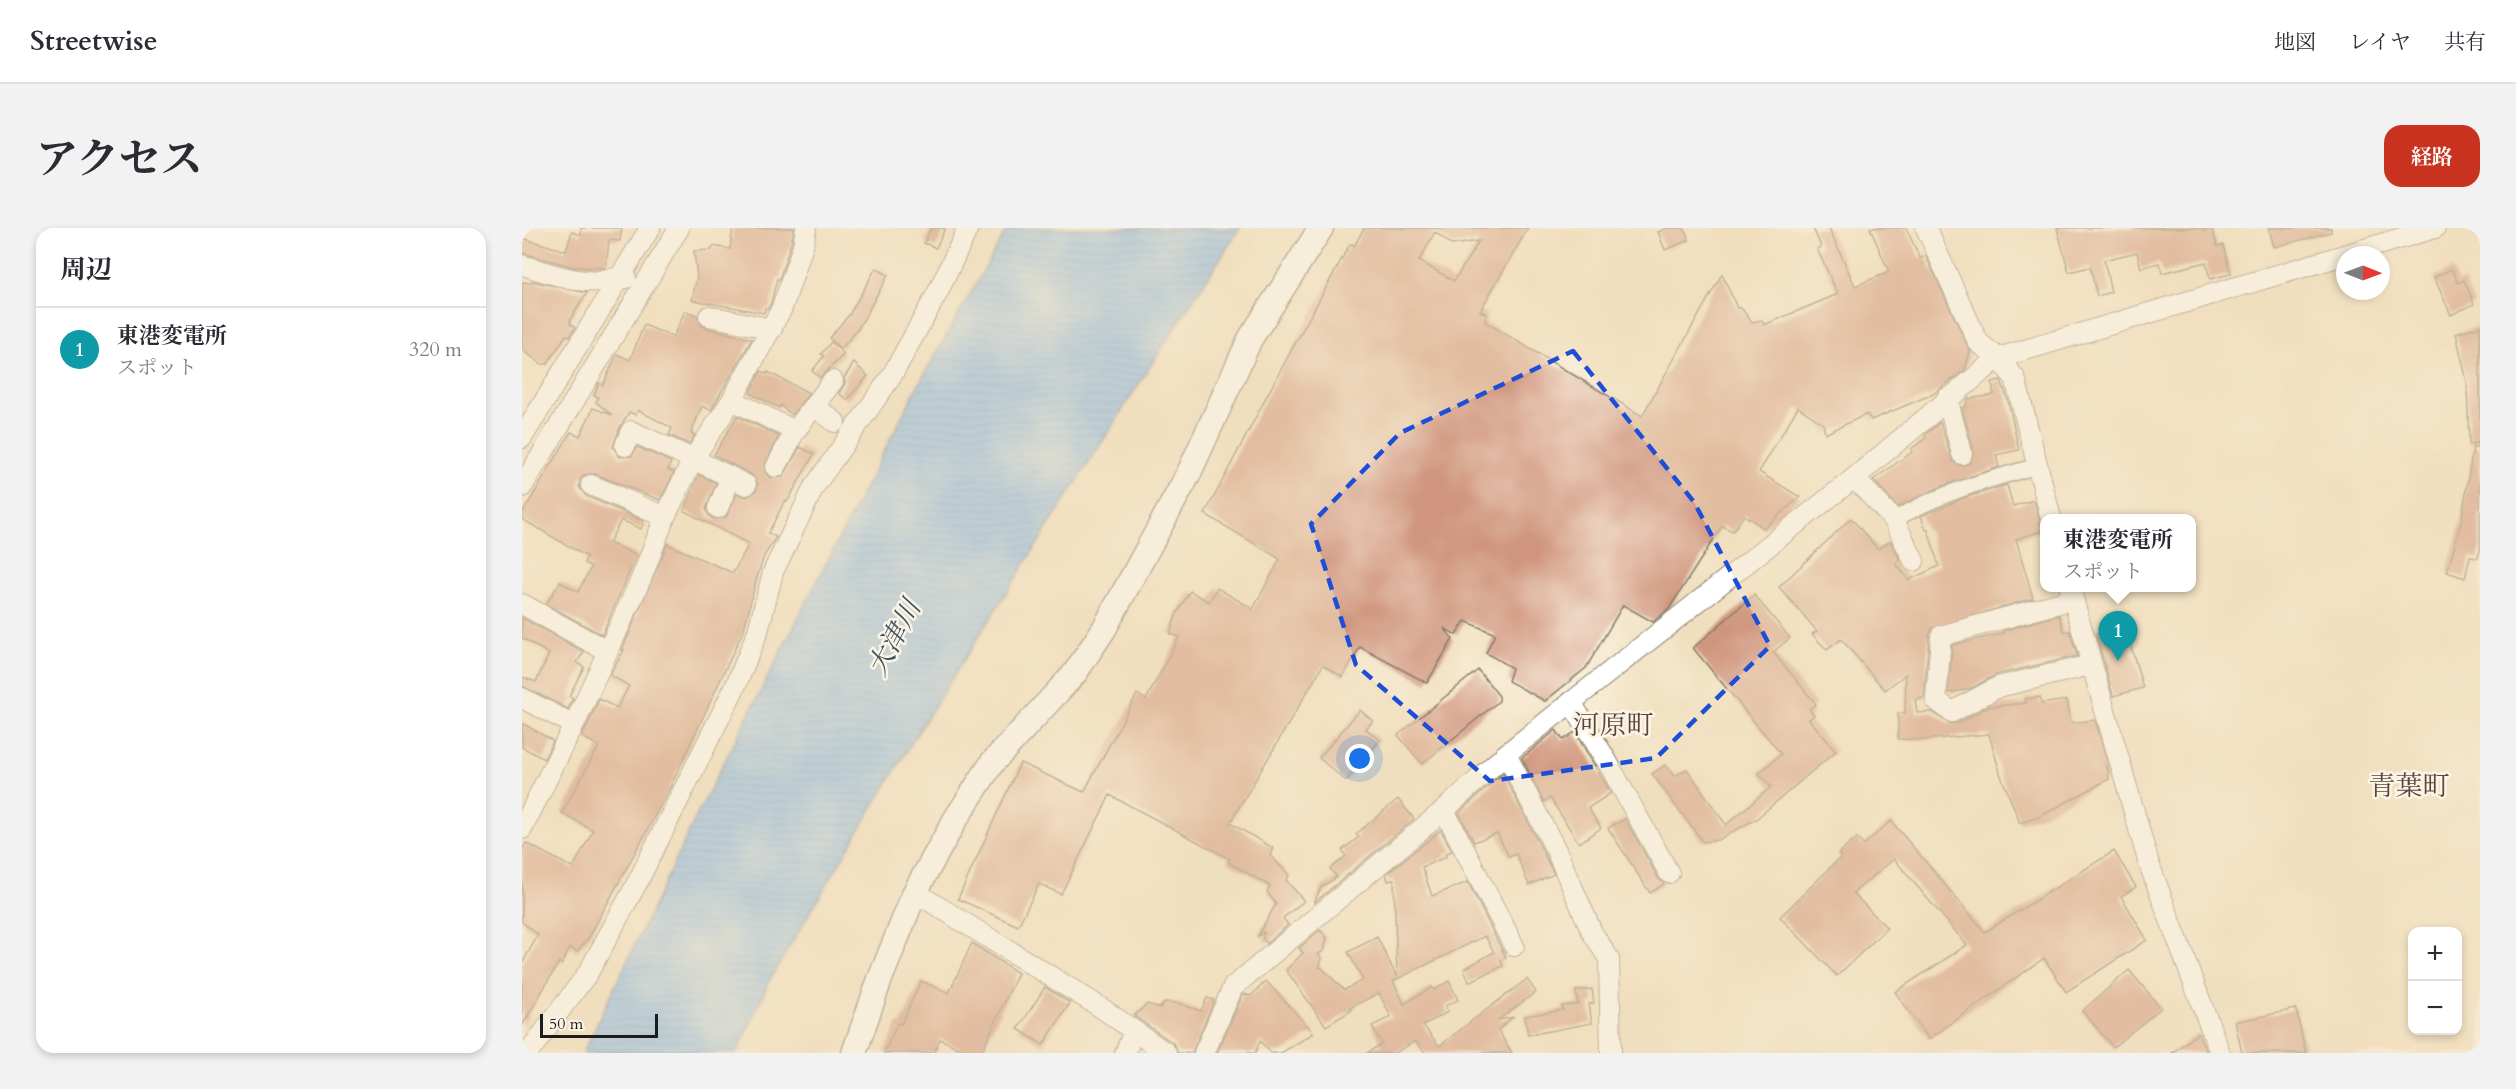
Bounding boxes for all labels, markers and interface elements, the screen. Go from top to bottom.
text: Streetwise [30,22,158,60]
text: 地図 [2274,28,2316,57]
text: レイヤ [2349,28,2411,57]
text: 共有 [2444,28,2486,57]
button: 経路 [2384,125,2480,187]
text: アクセス [36,131,203,188]
north arrow [2336,246,2390,300]
text: 周辺 [60,252,112,287]
text: 東港変電所 [117,321,227,351]
text: 1 [74,336,85,363]
text: 320 m [409,336,462,363]
text: スポット [117,354,197,381]
popup [2040,514,2196,592]
text: 東港変電所 [2063,525,2173,555]
text: スポット [2063,558,2143,585]
water label: 大津川 [859,591,931,683]
pin: 1 [2098,612,2138,661]
district label: 河原町 [1573,707,1654,744]
your location [1345,744,1374,773]
district label: 青葉町 [2369,768,2450,805]
map controls [2408,927,2462,1035]
button: + [2408,927,2462,981]
button: − [2408,981,2462,1035]
scale bar [540,1011,658,1038]
text: 50 m [549,1013,583,1035]

